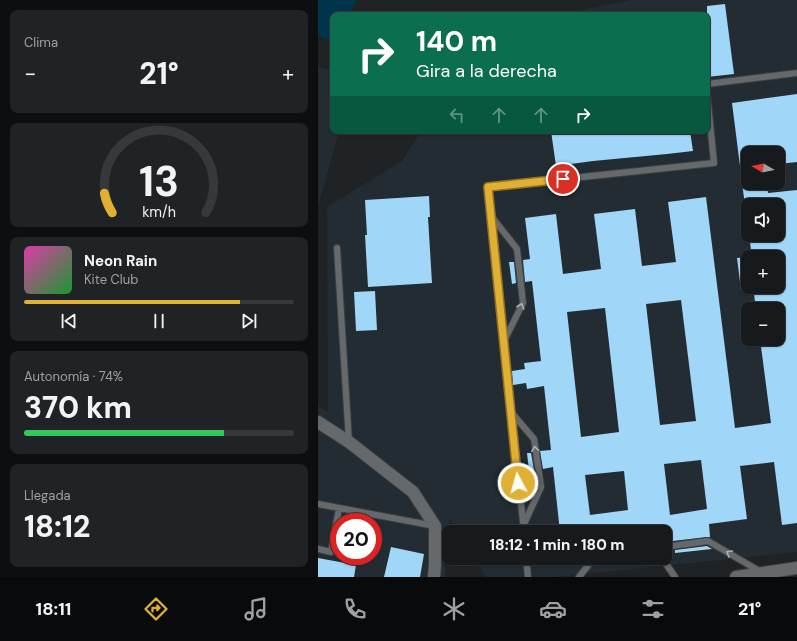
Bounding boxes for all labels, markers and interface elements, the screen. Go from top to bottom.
text: 140 m [416,23,497,60]
icon: right [350,28,402,80]
text: Clima [24,34,58,51]
text: 21° [139,54,179,93]
text: − [24,59,36,88]
text: + [282,59,294,88]
text: Gira a la derecha [416,59,557,83]
icon: left [446,104,468,126]
icon: ahead [488,104,510,126]
icon: ahead [530,104,552,126]
icon: right [572,104,594,126]
north arrow [741,146,785,190]
map controls [741,146,785,346]
text: 13 [139,155,179,209]
pin [546,162,580,196]
icon: arrive [552,168,574,190]
button: sound [741,198,785,242]
text: km/h [142,203,176,221]
button: + [741,250,785,294]
text: Neon Rain [84,251,157,271]
text: Kite Club [84,271,138,288]
button: − [741,302,785,346]
one-way arrow [516,303,524,310]
icon: previous [58,310,80,332]
icon: pause [148,310,170,332]
icon: next [238,310,260,332]
text: Autonomía · 74% [24,368,123,385]
text: 370 km [24,388,132,427]
one-way arrow [531,446,540,452]
position arrow [497,462,539,504]
text: Llegada [24,487,71,504]
text: 18:12 [24,507,90,546]
speed limit sign: 20 [330,513,382,565]
text: 18:12 · 1 min · 180 m [490,535,624,555]
one-way arrow [726,551,733,558]
icon: directions [142,595,170,623]
icon: music [242,595,270,623]
icon: phone [341,595,369,623]
icon: climate [440,595,468,623]
icon: car [539,595,567,623]
icon: filters [639,595,667,623]
text: 18:11 [36,597,71,621]
text: 21° [738,597,761,621]

